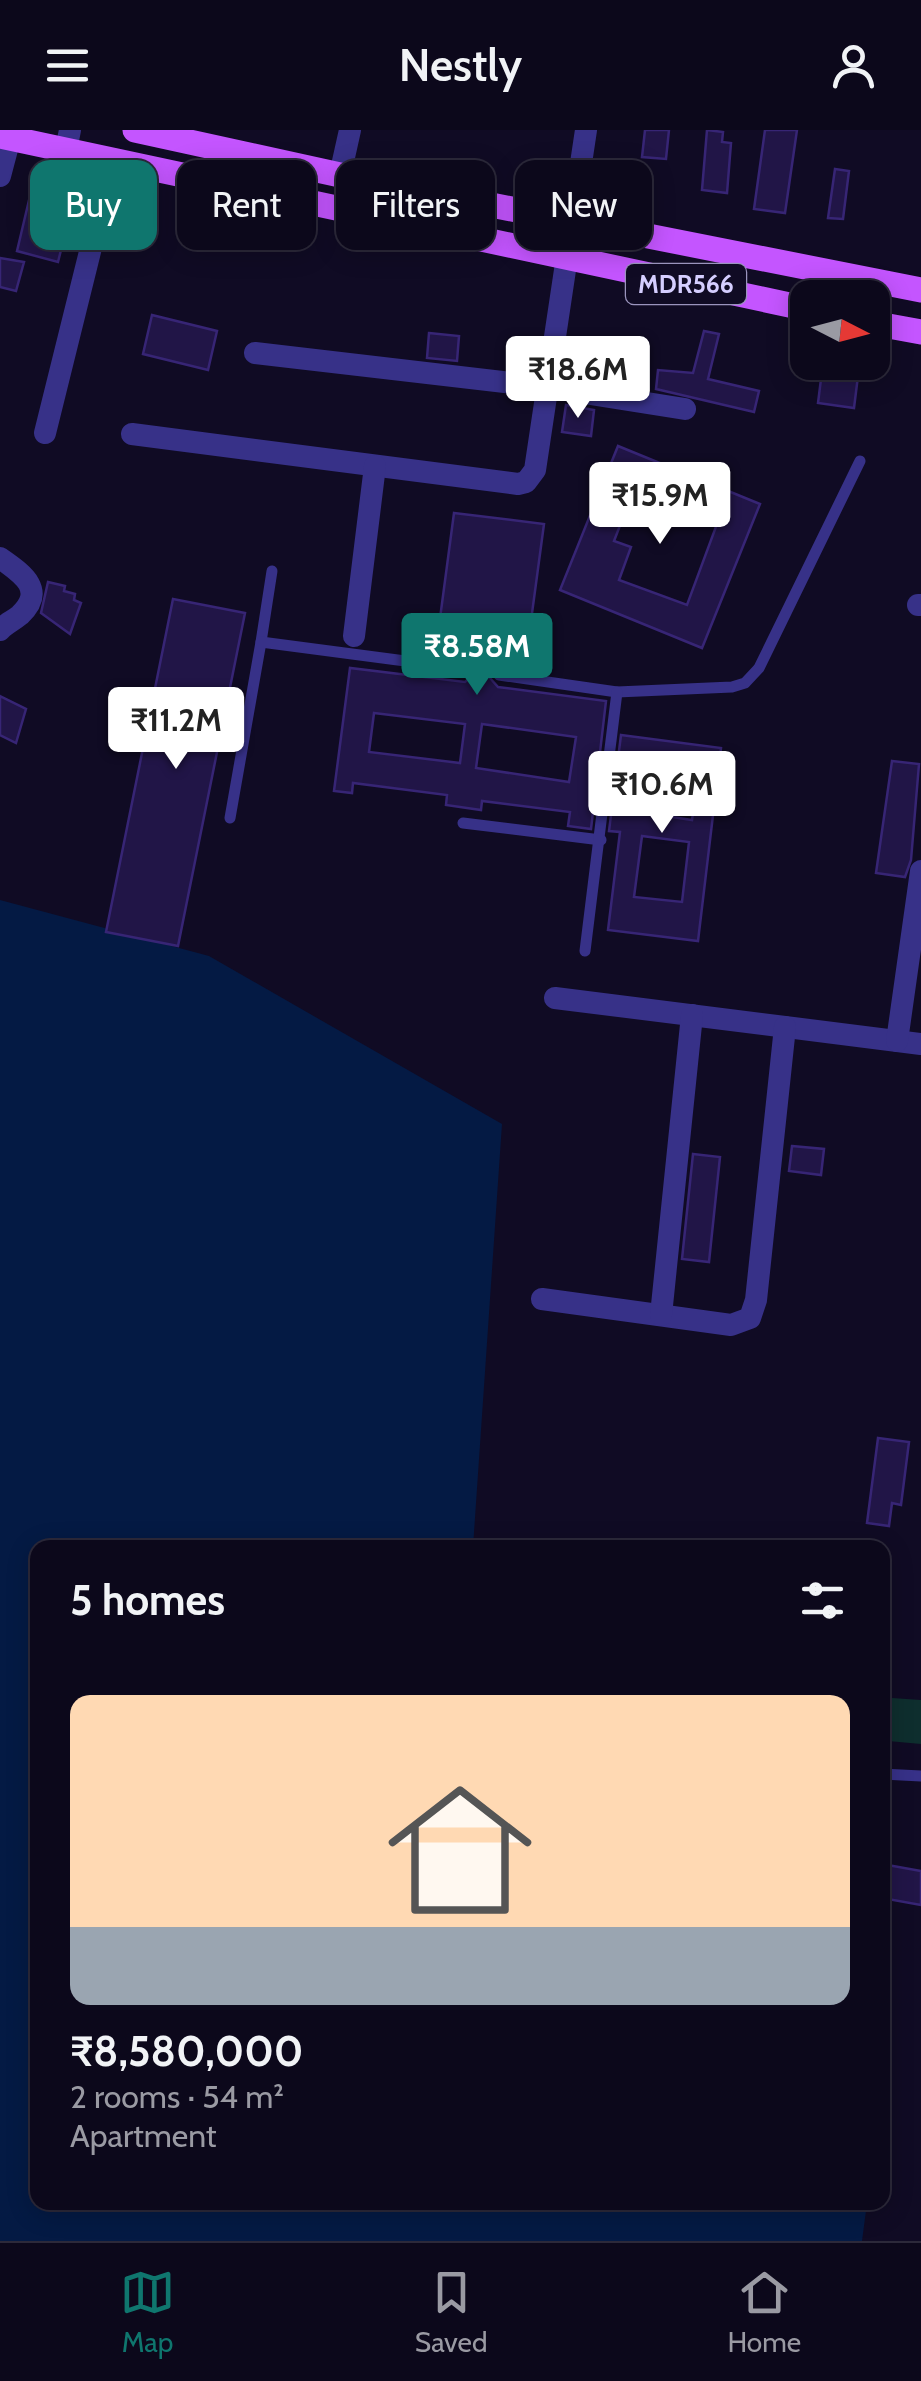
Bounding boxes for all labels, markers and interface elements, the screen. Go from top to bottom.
icon: menu [40,38,95,93]
text: Nestly [399,38,522,92]
icon: person [826,38,881,93]
chip: Buy [30,160,157,250]
chip: Rent [177,160,316,250]
chip: Filters [336,160,495,250]
chip: New [515,160,652,250]
road number: MDR566 [626,264,746,304]
north arrow [790,280,890,380]
map controls [790,280,890,380]
pin: ₹18.6M [497,336,659,421]
text: ₹18.6M [528,349,628,388]
pin: ₹15.9M [579,462,741,547]
text: ₹15.9M [611,475,709,514]
pin: ₹8.58M [396,613,558,698]
text: ₹8.58M [423,626,531,665]
pin: ₹11.2M [95,687,257,772]
text: ₹11.2M [130,700,222,739]
pin: ₹10.6M [581,751,743,836]
text: ₹10.6M [610,764,714,803]
icon: filters [795,1573,850,1628]
text: 5 homes [70,1574,225,1626]
icon: home [370,1760,550,1940]
text: ₹8,580,000 [70,2025,303,2077]
text: 2 rooms · 54 m² [70,2077,284,2116]
text: Apartment [70,2116,217,2155]
tab: Map [120,2265,175,2359]
tab: Saved [415,2265,488,2359]
tab: Home [727,2265,801,2359]

